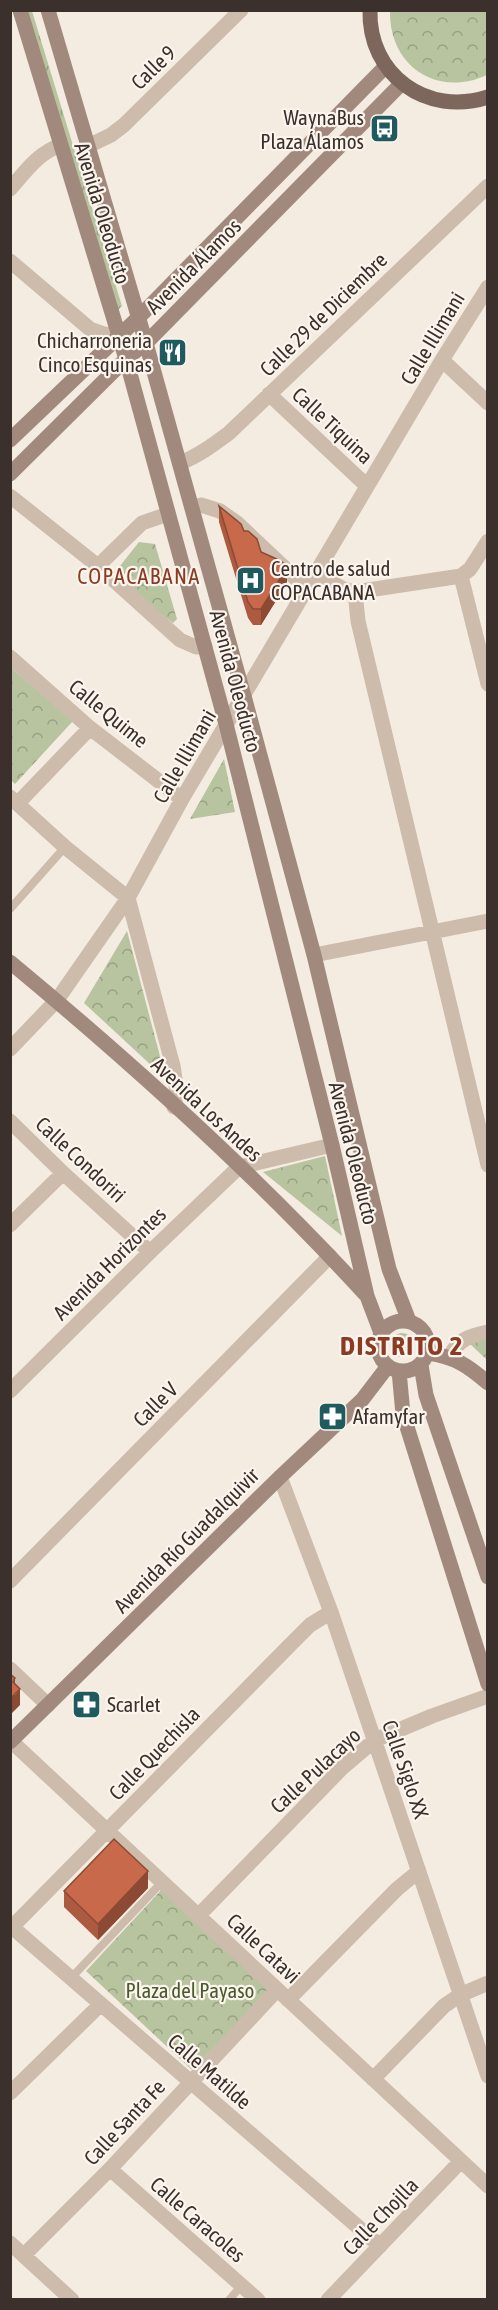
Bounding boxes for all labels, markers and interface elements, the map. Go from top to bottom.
street label: Calle 9 [126,40,180,94]
place label: WaynaBus Plaza Álamos [260,105,364,153]
bus stop icon: WaynaBus Plaza Álamos [369,113,401,145]
street label: Avenida Oleoducto [70,140,136,286]
street label: Avenida Álamos [141,214,245,318]
street label: Calle 29 de Diciembre [255,247,391,381]
street label: Calle Illimani [395,287,469,389]
place label: Chicharroneria Cinco Esquinas [37,328,152,376]
restaurant icon: Chicharroneria Cinco Esquinas [157,336,189,368]
street label: Calle Tiquina [288,382,378,468]
place label: Centro de salud COPACABANA [271,556,390,604]
district label: COPACABANA [77,563,201,589]
hospital icon: Centro de salud COPACABANA [234,564,266,596]
street label: Avenida Oleoducto [205,607,267,755]
street label: Calle Quime [65,674,153,752]
street label: Calle Illimani [148,705,220,807]
street label: Avenida Los Andes [147,1052,267,1166]
street label: Avenida Oleoducto [325,1079,383,1227]
street label: Calle Condoriri [31,1111,131,1207]
street label: Avenida Horizontes [48,1202,170,1324]
district label: DISTRITO 2 [340,1330,464,1361]
street label: Calle V [128,1376,183,1431]
pharmacy icon: Afamyfar [316,1400,348,1432]
place label: Afamyfar [353,1404,425,1428]
street label: Avenida Río Guadalquivir [109,1462,264,1617]
pharmacy icon: Scarlet [70,1688,102,1720]
place label: Scarlet [107,1692,161,1716]
street label: Calle Quechisla [104,1702,204,1804]
street label: Calle Siglo XX [378,1717,434,1822]
street label: Calle Pulacayo [265,1722,365,1818]
street label: Calle Catavi [223,1908,305,1988]
park label: Plaza del Payaso [126,1978,254,2002]
street label: Calle Matilde [164,2028,256,2114]
street label: Calle Santa Fe [79,2074,169,2170]
street label: Calle Caracoles [146,2171,250,2267]
street label: Calle Chojlla [337,2172,423,2260]

